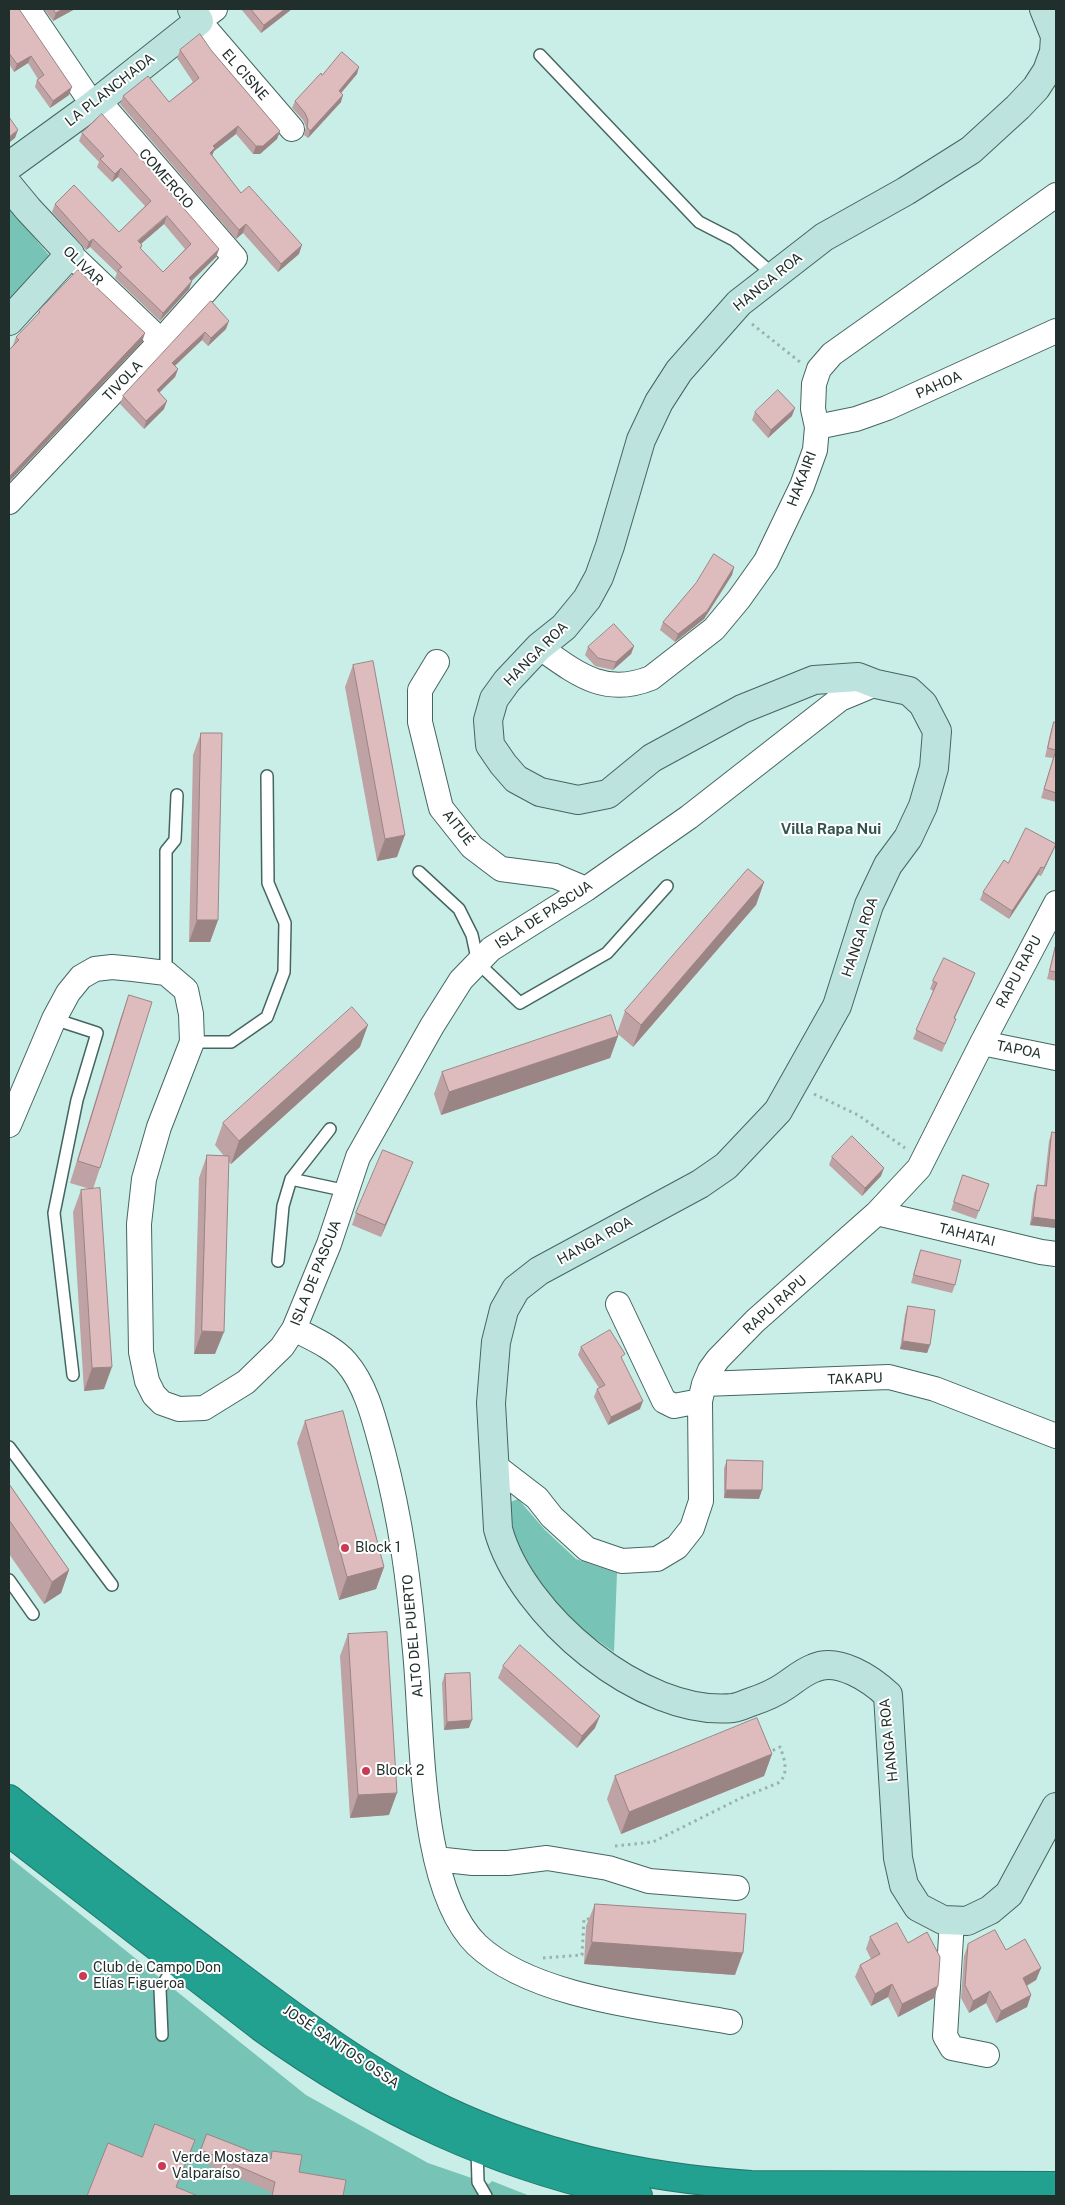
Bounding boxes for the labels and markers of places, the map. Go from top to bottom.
place label: Block 1 [355,1540,401,1556]
marker: Block 1 [339,1542,351,1554]
place label: Block 2 [376,1763,424,1779]
marker: Block 2 [360,1765,372,1777]
place label: Club de Campo Don Elías Figueroa [93,1960,221,1992]
marker: Club de Campo Don Elías Figueroa [77,1970,89,1982]
place label: Verde Mostaza Valparaíso [172,2150,269,2182]
marker: Verde Mostaza Valparaíso [156,2160,168,2172]

